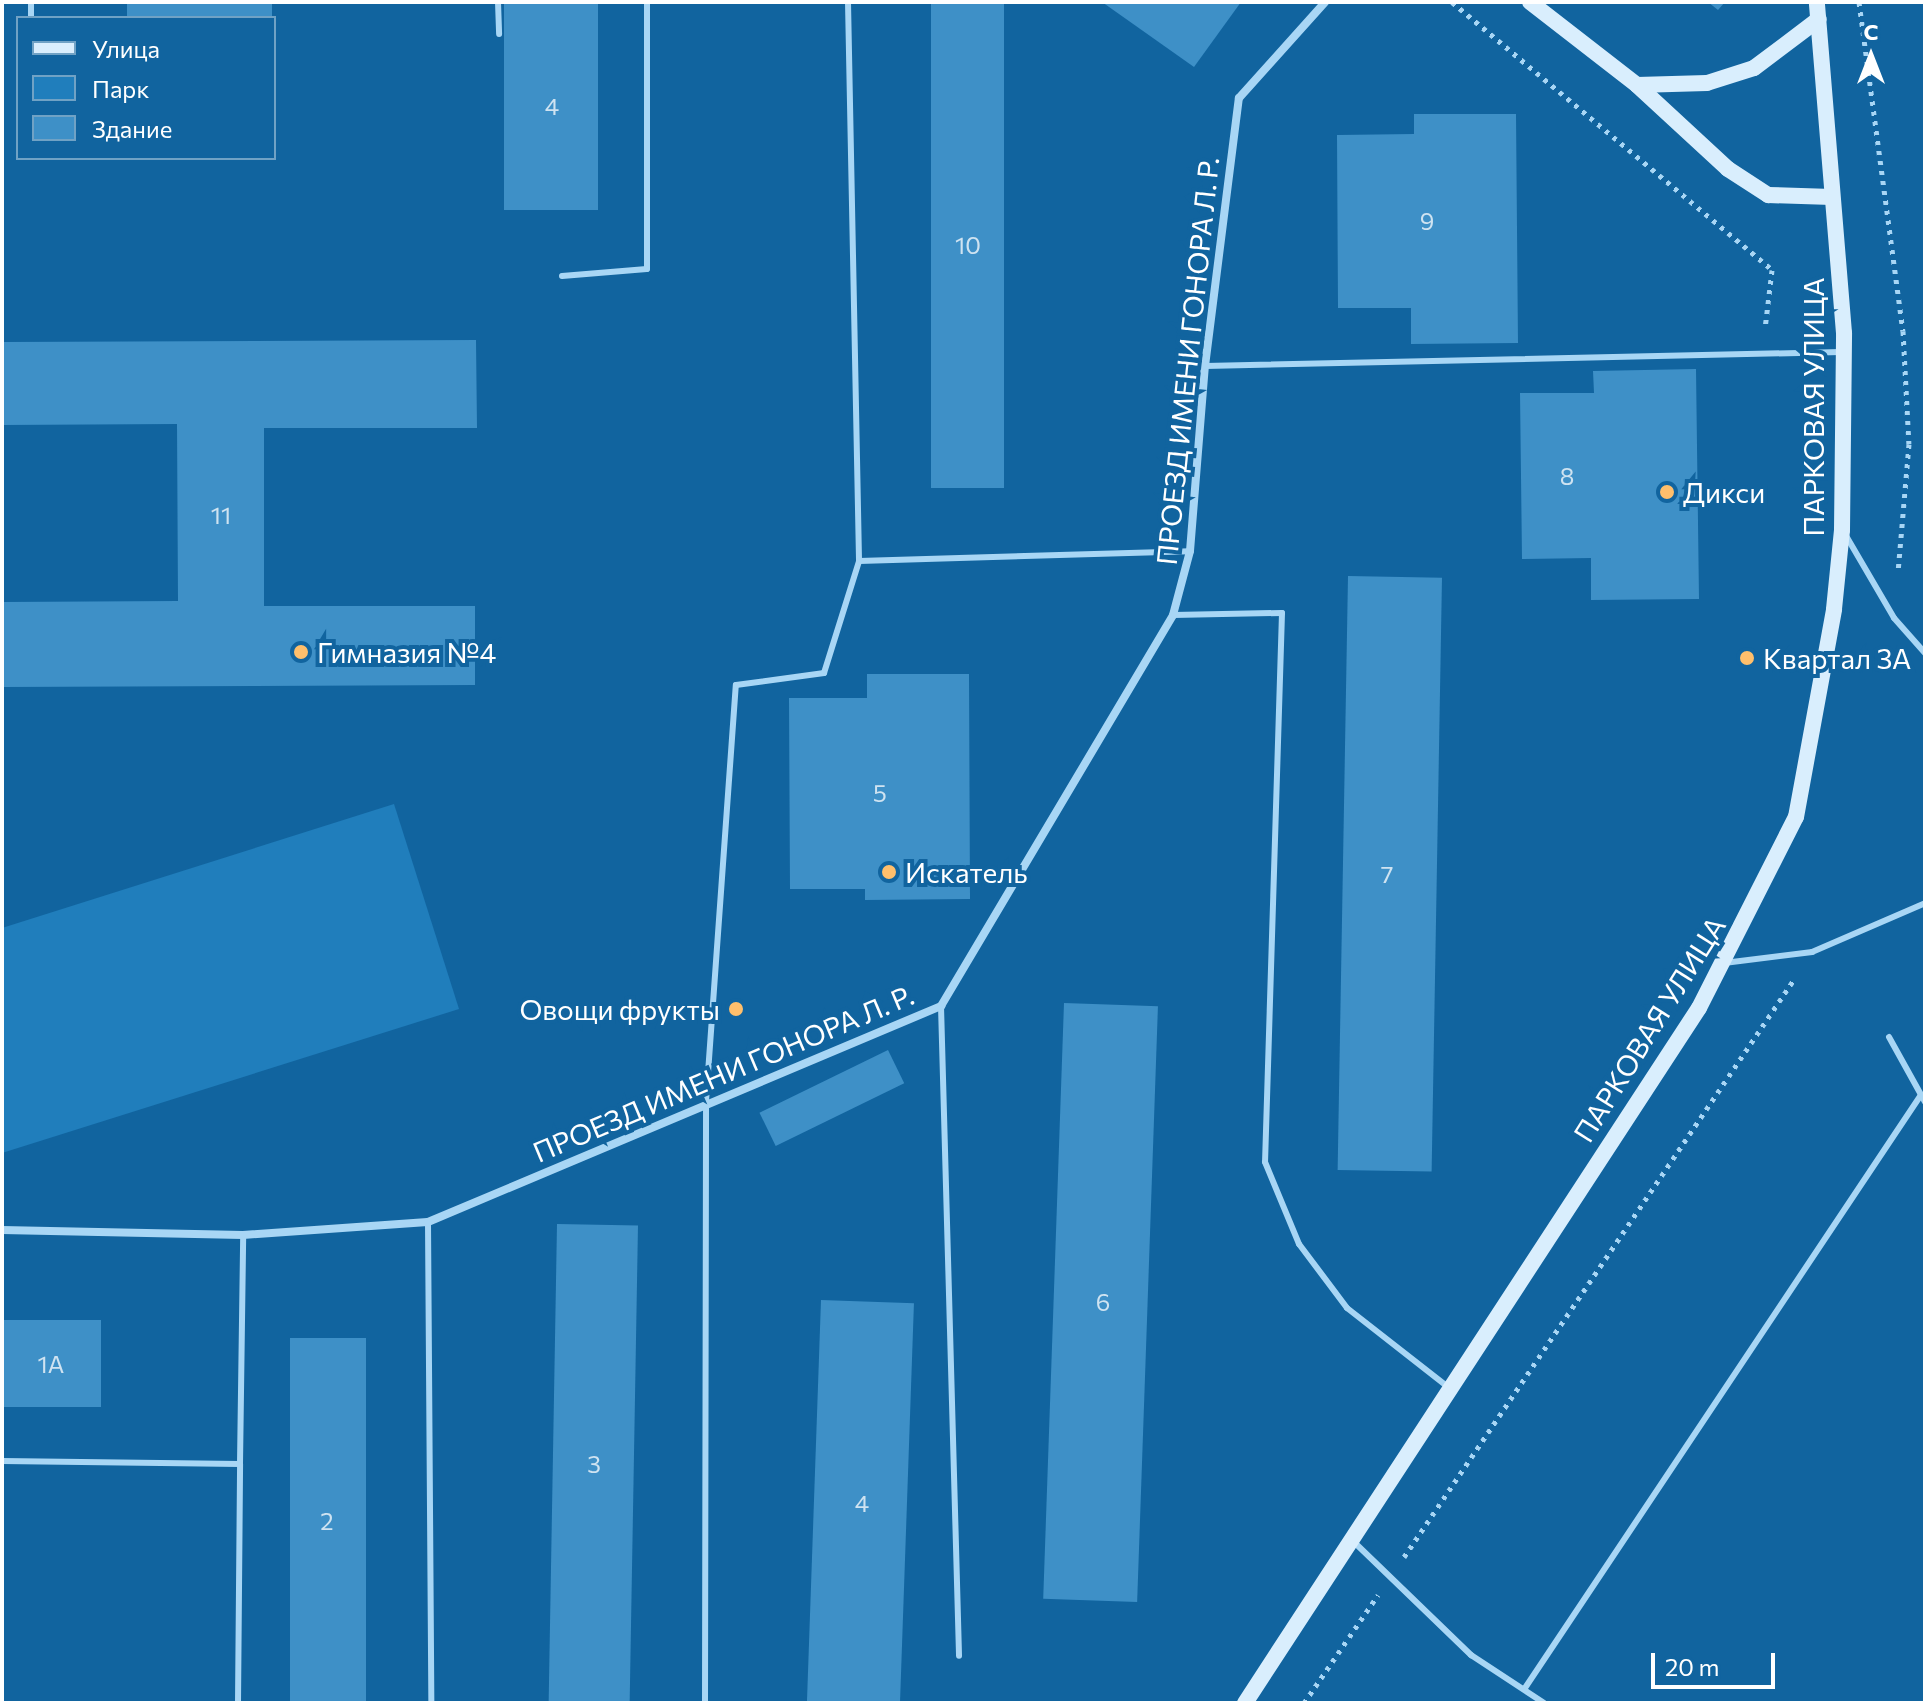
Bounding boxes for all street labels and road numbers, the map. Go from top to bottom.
street label: ПРОЕЗД ИМЕНИ ГОНОРА Л. Р. [1149,155,1225,567]
street label: ПАРКОВАЯ УЛИЦА [1796,277,1830,537]
street label: ПАРКОВАЯ УЛИЦА [1566,910,1732,1148]
street label: ПРОЕЗД ИМЕНИ ГОНОРА Л. Р. [528,977,918,1169]

